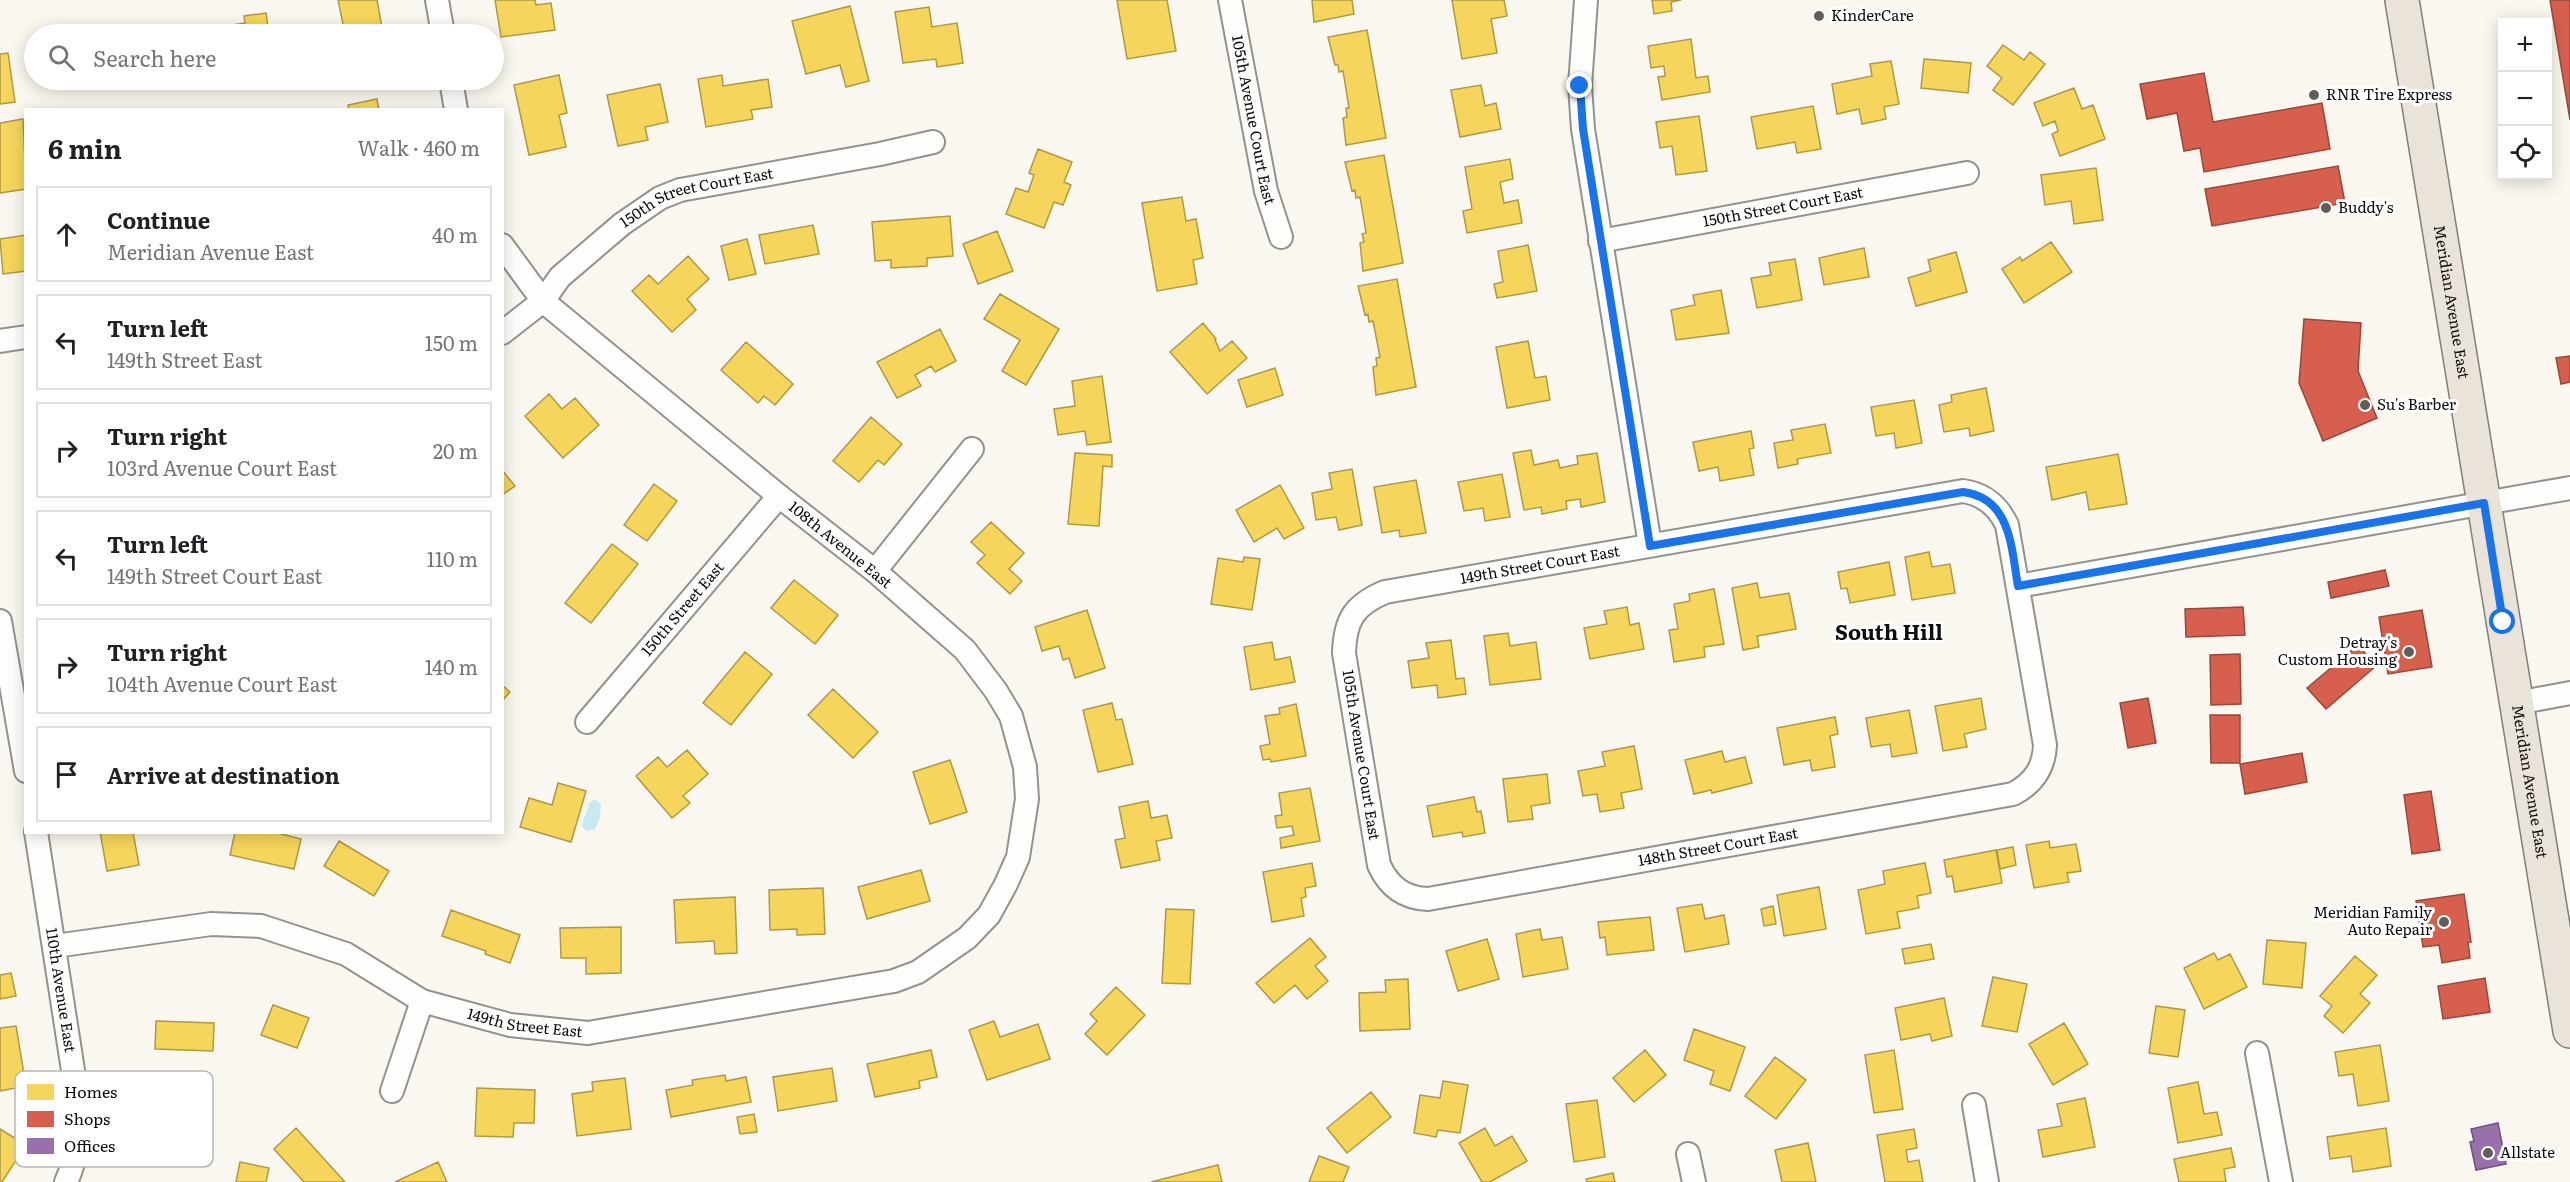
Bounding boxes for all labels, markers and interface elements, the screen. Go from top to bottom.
place label: KinderCare [1831,3,1914,26]
marker: KinderCare [1812,9,1826,23]
map controls [2498,18,2552,180]
button: + [2498,18,2552,72]
search box [24,24,504,90]
street label: 105th Avenue Court East [1227,33,1283,207]
icon: search [45,41,78,74]
text: Search here [93,41,216,74]
route end [1566,72,1592,98]
button: − [2498,72,2552,126]
place label: RNR Tire Express [2326,82,2452,105]
marker: RNR Tire Express [2307,88,2321,102]
button: locate [2498,126,2552,180]
text: 6 min [48,128,122,167]
text: Walk · 460 m [357,132,480,162]
street label: 150th Street Court East [614,160,775,232]
street label: 150th Street Court East [1701,180,1865,232]
place label: Buddy's [2338,195,2394,218]
marker: Buddy's [2319,201,2333,215]
text: Continue [107,203,210,236]
icon: ahead [50,218,83,251]
text: 40 m [432,219,478,249]
street label: Meridian Avenue East [2429,223,2477,380]
text: Meridian Avenue East [107,236,314,266]
text: Turn left [107,311,208,344]
icon: left [50,326,83,359]
text: 150 m [425,327,478,357]
text: 149th Street East [107,344,263,374]
place label: Su's Barber [2377,392,2456,415]
marker: Su's Barber [2358,398,2372,412]
text: Turn right [107,419,227,452]
icon: right [50,434,83,467]
text: 20 m [433,435,478,465]
text: 103rd Avenue Court East [107,452,337,482]
street label: 108th Avenue East [784,495,898,593]
text: Turn left [107,527,208,560]
street label: 149th Street Court East [1458,538,1621,589]
icon: left [50,542,83,575]
text: 110 m [427,543,478,573]
street label: 150th Street East [635,556,729,660]
text: 149th Street Court East [107,560,322,590]
route start [2489,608,2515,634]
district label: South Hill [1835,615,1943,646]
place label: Detray's Custom Housing [2278,630,2398,670]
text: Turn right [107,635,227,668]
marker: Detray's Custom Housing [2402,645,2416,659]
icon: right [50,650,83,683]
text: 140 m [425,651,478,681]
text: 104th Avenue Court East [107,668,337,698]
street label: 105th Avenue Court East [1338,668,1387,842]
street label: Meridian Avenue East [2507,703,2555,860]
icon: arrive [50,758,83,791]
text: Arrive at destination [107,758,340,791]
street label: 148th Street Court East [1636,820,1800,871]
place label: Meridian Family Auto Repair [2313,900,2432,940]
marker: Meridian Family Auto Repair [2437,915,2451,929]
street label: 110th Avenue East [41,926,83,1054]
street label: 149th Street East [465,1001,584,1042]
legend [15,1071,213,1167]
text: Homes [64,1079,117,1103]
text: Shops [64,1106,110,1130]
text: Offices [64,1133,115,1157]
place label: Allstate [2500,1140,2555,1163]
marker: Allstate [2481,1146,2495,1160]

